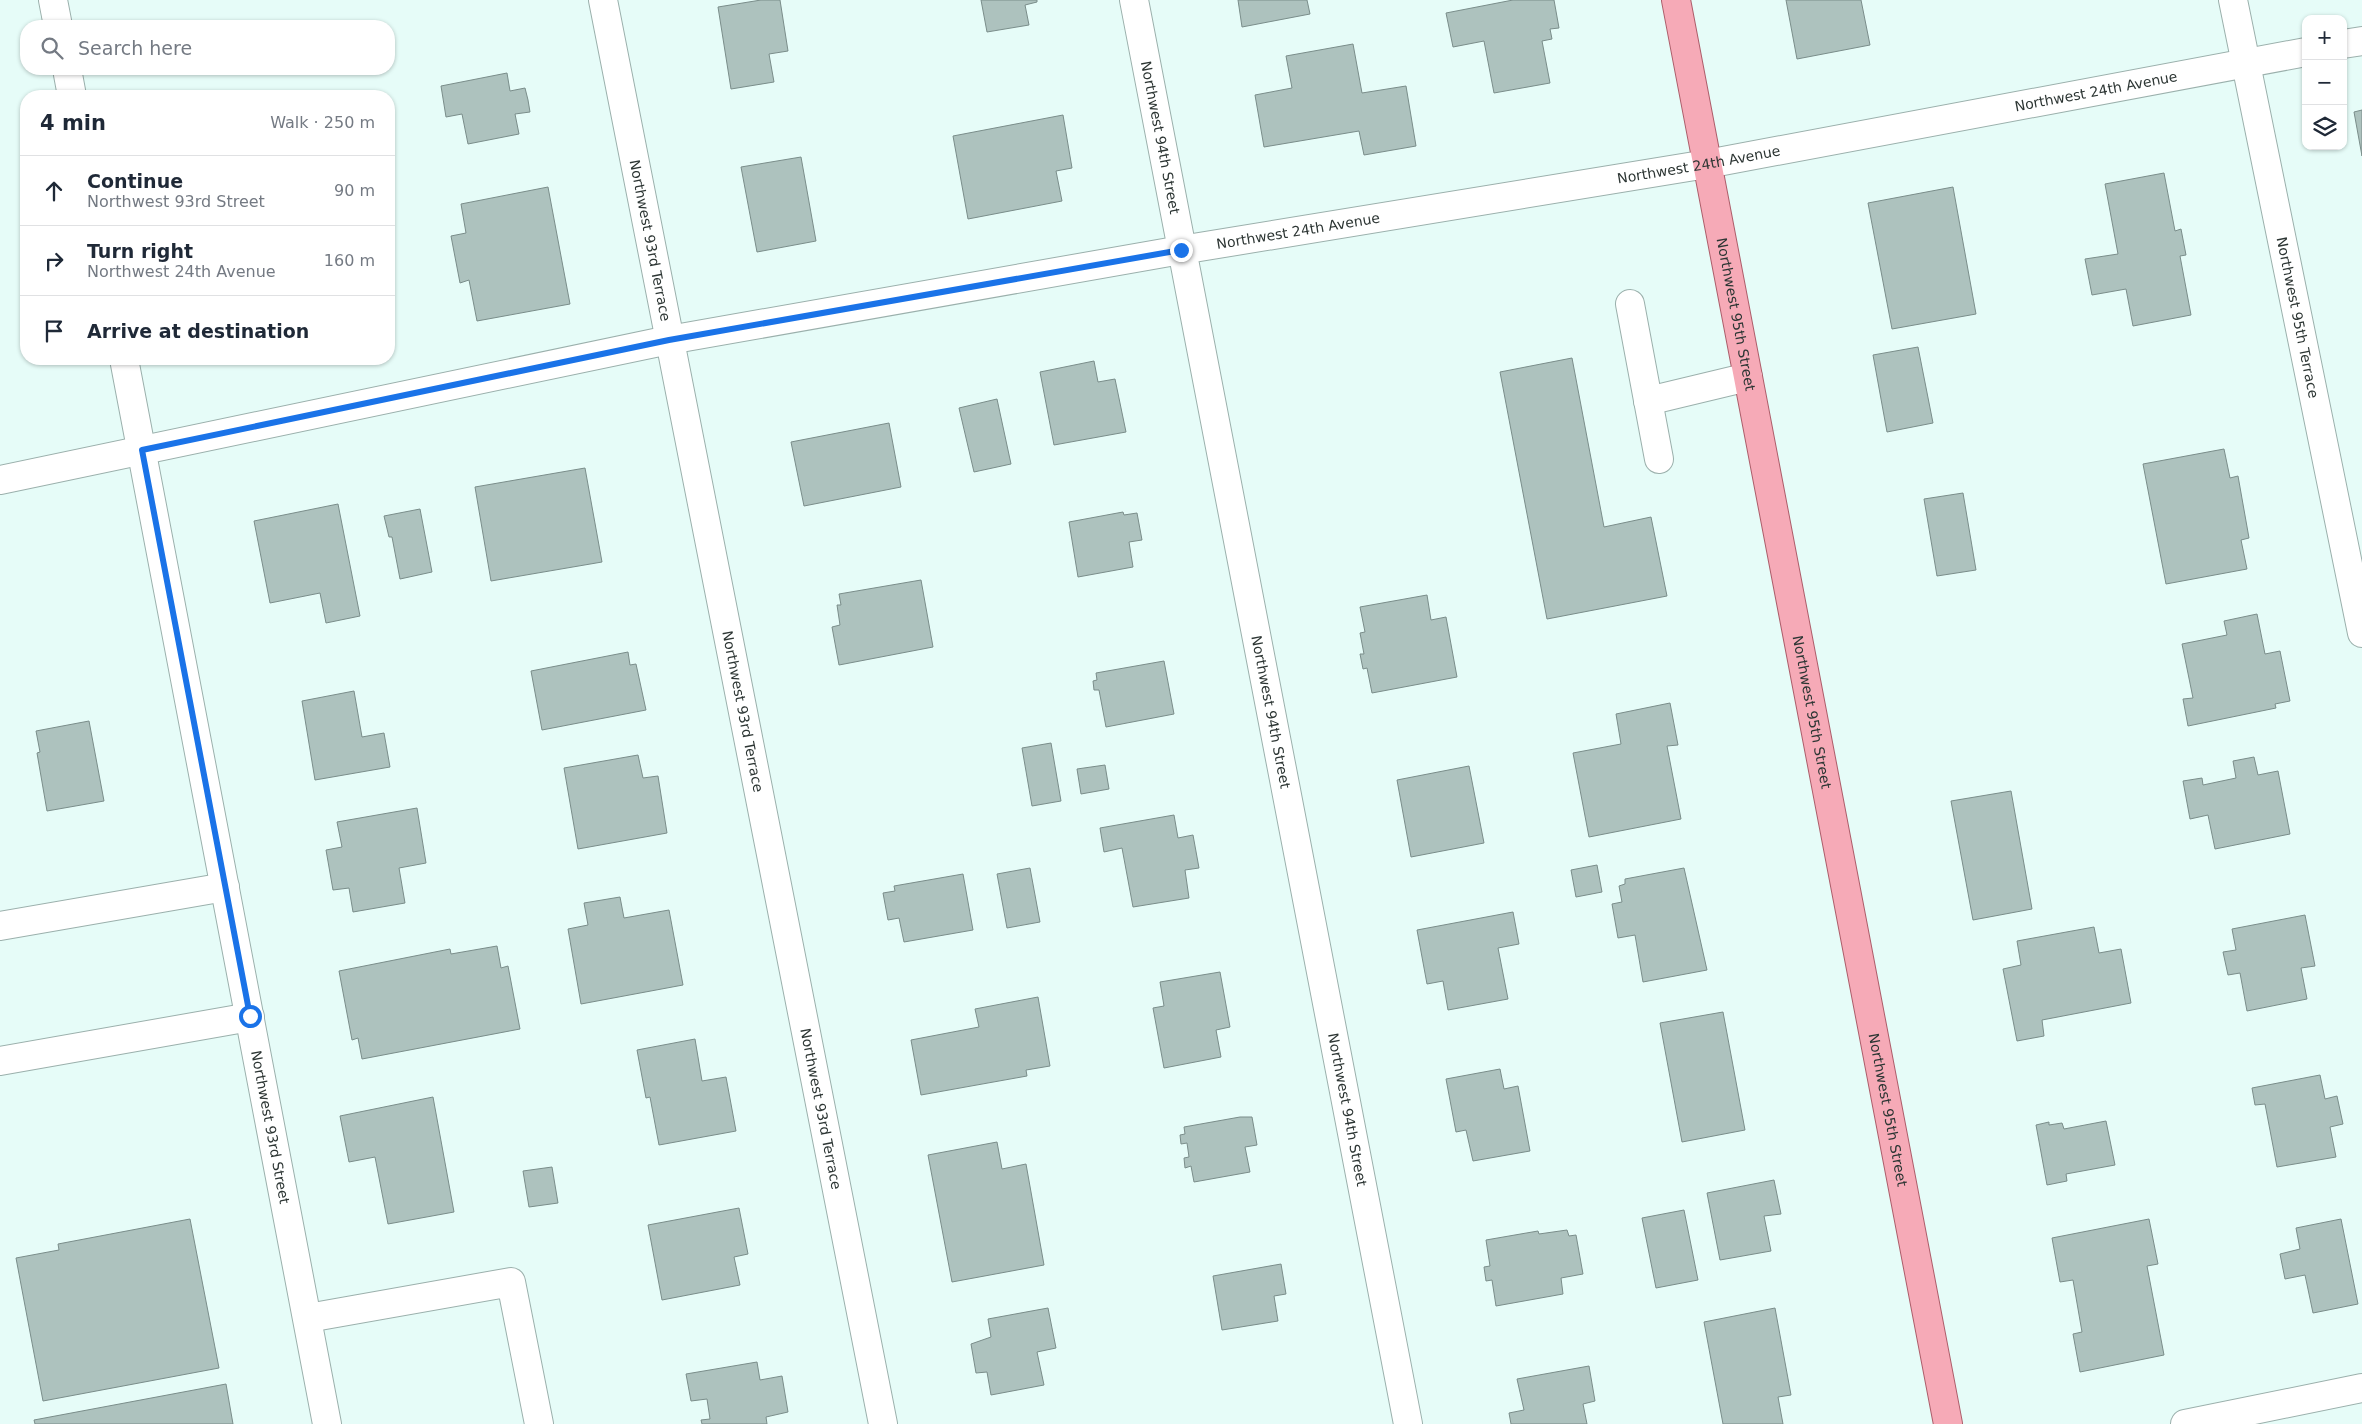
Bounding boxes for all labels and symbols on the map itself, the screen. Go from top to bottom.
street label: Northwest 94th Street [1138,59,1183,216]
street label: Northwest 24th Avenue [2013,68,2179,114]
street label: Northwest 24th Avenue [1616,142,1782,187]
street label: Northwest 93rd Terrace [627,158,674,323]
street label: Northwest 24th Avenue [1215,210,1381,252]
street label: Northwest 95th Terrace [2273,235,2322,400]
street label: Northwest 95th Street [1714,236,1759,393]
route end [1170,239,1193,262]
street label: Northwest 93rd Terrace [719,629,767,794]
street label: Northwest 94th Street [1248,634,1294,790]
street label: Northwest 95th Street [1790,634,1835,791]
route start [239,1005,262,1028]
street label: Northwest 93rd Terrace [797,1027,845,1191]
street label: Northwest 94th Street [1325,1032,1370,1188]
street label: Northwest 95th Street [1866,1032,1911,1188]
street label: Northwest 93rd Street [248,1049,293,1206]

